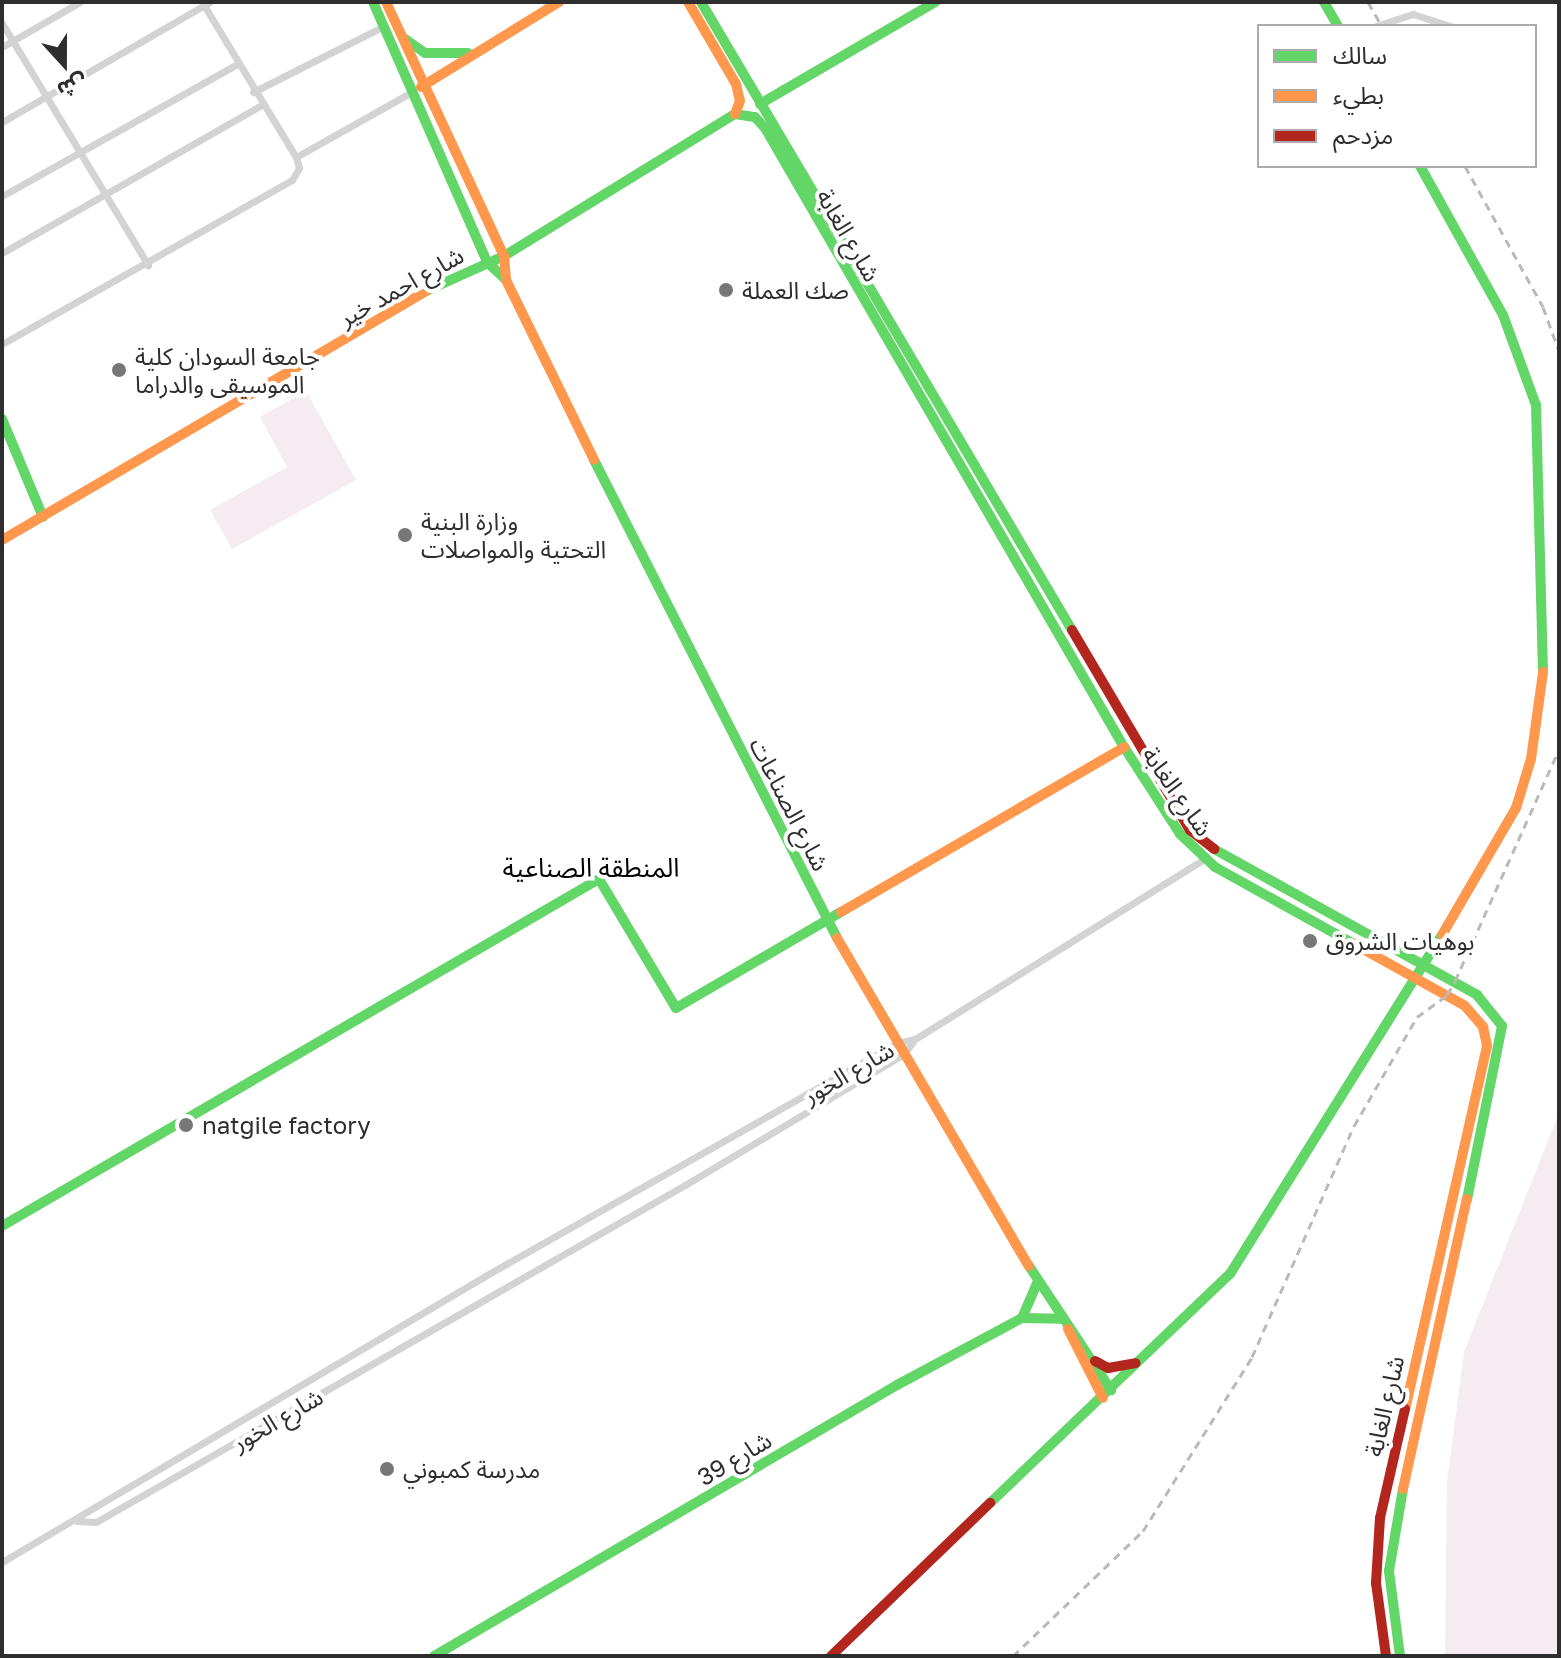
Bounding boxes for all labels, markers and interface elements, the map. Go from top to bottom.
north arrow [24,24,104,104]
legend [1257,24,1537,168]
text: سالك [1333,40,1387,69]
text: ش [54,69,92,105]
text: بطيء [1333,80,1384,109]
text: مزدحم [1333,120,1393,149]
street label: شارع الغابة [811,183,887,287]
street label: شارع احمد خير [334,240,468,332]
place label: صك العملة [742,276,849,304]
marker: صك العملة [717,281,735,299]
place label: جامعة السودان كلية الموسيقى والدراما [135,342,320,398]
marker: جامعة السودان كلية الموسيقى والدراما [110,361,128,379]
place label: وزارة البنية التحتية والمواصلات [421,507,606,563]
marker: وزارة البنية التحتية والمواصلات [396,526,414,544]
street label: شارع الصناعات [744,733,836,875]
street label: شارع الغابة [1137,741,1219,841]
district label: المنطقة الصناعية [503,852,679,884]
place label: بوهيات الشروق [1326,927,1474,955]
marker: بوهيات الشروق [1301,932,1319,950]
street label: شارع الخور [797,1034,899,1110]
place label: natgile factory [202,1111,371,1139]
marker: natgile factory [177,1116,195,1134]
street label: شارع الغابة [1358,1353,1410,1459]
street label: شارع الخور [226,1381,328,1457]
street label: شارع 39 [692,1425,776,1491]
place label: مدرسة كمبوني [403,1455,540,1483]
marker: مدرسة كمبوني [378,1460,396,1478]

